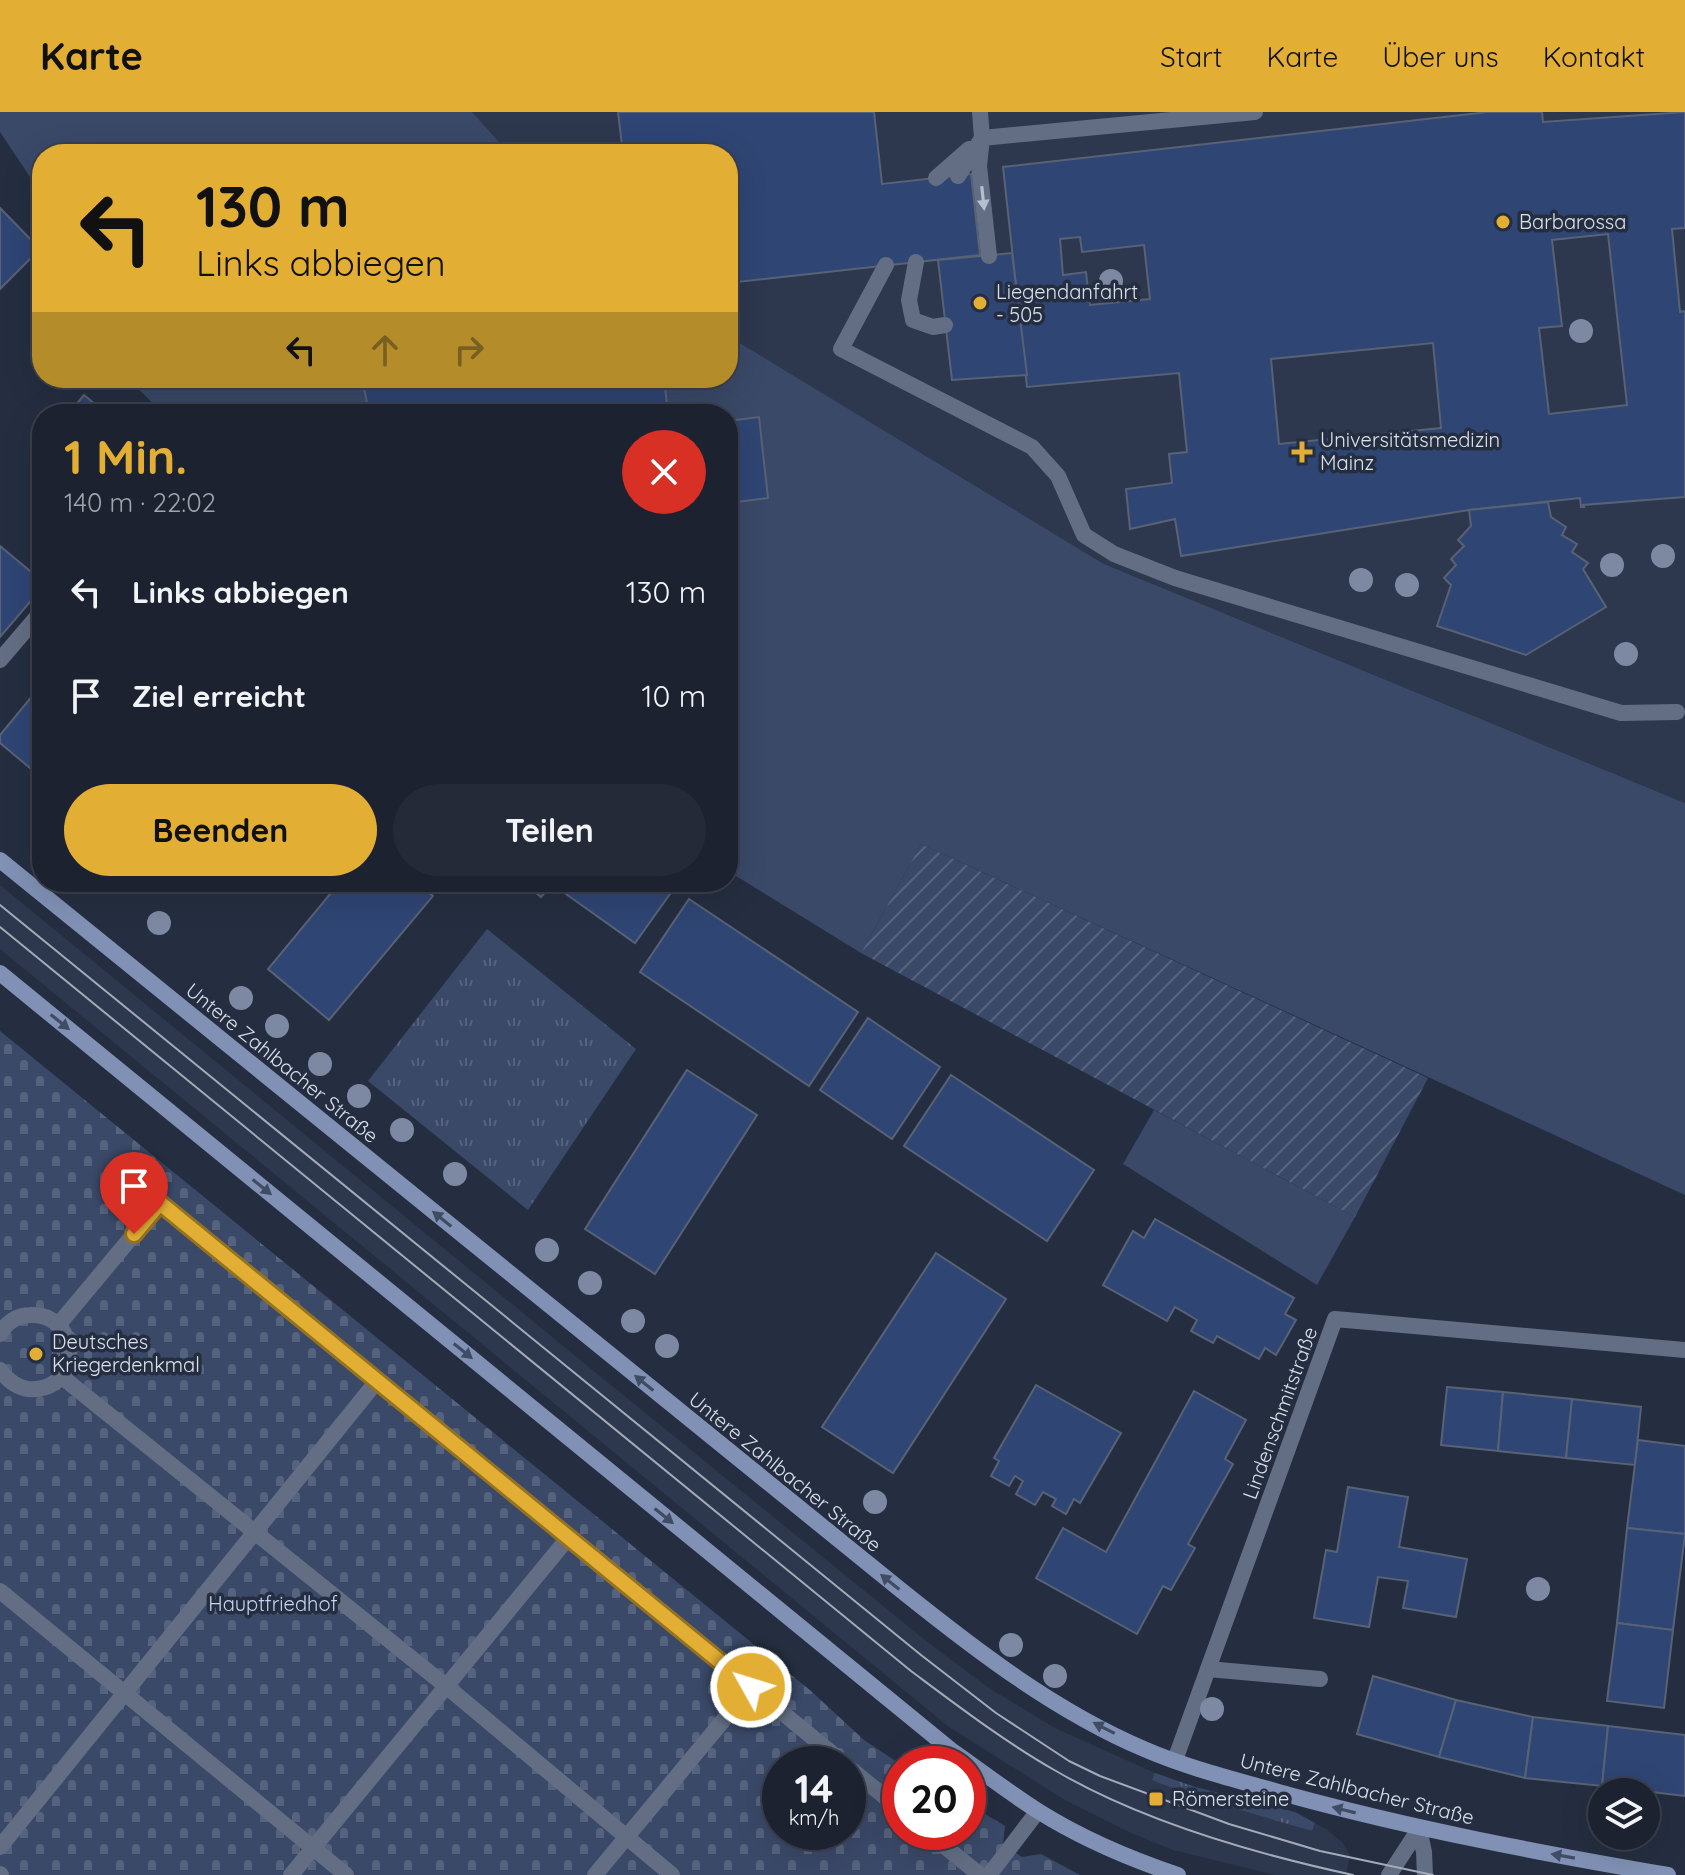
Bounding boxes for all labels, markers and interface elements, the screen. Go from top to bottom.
text: Karte [40,32,143,80]
text: Start [1160,39,1222,74]
text: Karte [1266,39,1338,74]
text: Über uns [1382,39,1499,74]
text: Kontakt [1543,39,1645,74]
text: 130 m [196,171,350,241]
icon: left [64,176,168,280]
one-way arrow [976,186,989,211]
place label: Barbarossa [1519,209,1626,234]
marker: Barbarossa [1494,213,1512,231]
text: Links abbiegen [196,240,446,285]
place label: Liegendanfahrt - 505 [996,279,1138,327]
marker: Liegendanfahrt - 505 [971,294,989,312]
icon: left [279,328,323,372]
icon: ahead [363,328,407,372]
icon: right [447,328,491,372]
text: 1 Min. [64,426,187,486]
place label: Universitätsmedizin Mainz [1320,427,1500,475]
button: close [622,430,706,514]
marker: Universitätsmedizin Mainz [1291,441,1313,463]
text: 140 m · 22:02 [64,486,216,519]
icon: left [64,570,108,614]
text: Links abbiegen [132,573,349,611]
text: 130 m [626,573,706,611]
icon: arrive [64,674,108,718]
text: Ziel erreicht [132,677,306,715]
text: 10 m [642,677,706,715]
button: Beenden [64,784,377,876]
button: Teilen [393,784,706,876]
street label: Untere Zahlbacher Straße [181,977,384,1148]
one-way arrow [50,1014,71,1031]
pin [100,1152,168,1234]
icon: arrive [112,1164,156,1208]
one-way arrow [252,1178,272,1195]
one-way arrow [432,1211,452,1228]
street label: Lindenschmitstraße [1237,1323,1322,1502]
place label: Deutsches Kriegerdenkmal [52,1329,200,1377]
one-way arrow [453,1343,473,1359]
marker: Deutsches Kriegerdenkmal [27,1345,45,1363]
one-way arrow [634,1375,654,1392]
street label: Untere Zahlbacher Straße [684,1386,887,1557]
one-way arrow [654,1507,674,1524]
one-way arrow [880,1574,900,1590]
park label: Hauptfriedhof [208,1591,338,1616]
position arrow [709,1645,793,1729]
one-way arrow [1092,1722,1115,1735]
speed limit sign: 20 [882,1746,986,1850]
street label: Untere Zahlbacher Straße [1238,1747,1477,1830]
text: 14 [794,1763,834,1813]
map controls [1588,1778,1660,1850]
button: layers [1588,1778,1660,1850]
place label: Römersteine [1172,1786,1289,1811]
marker: Römersteine [1147,1790,1165,1808]
one-way arrow [1331,1803,1356,1815]
text: km/h [789,1805,839,1830]
one-way arrow [1550,1850,1575,1862]

